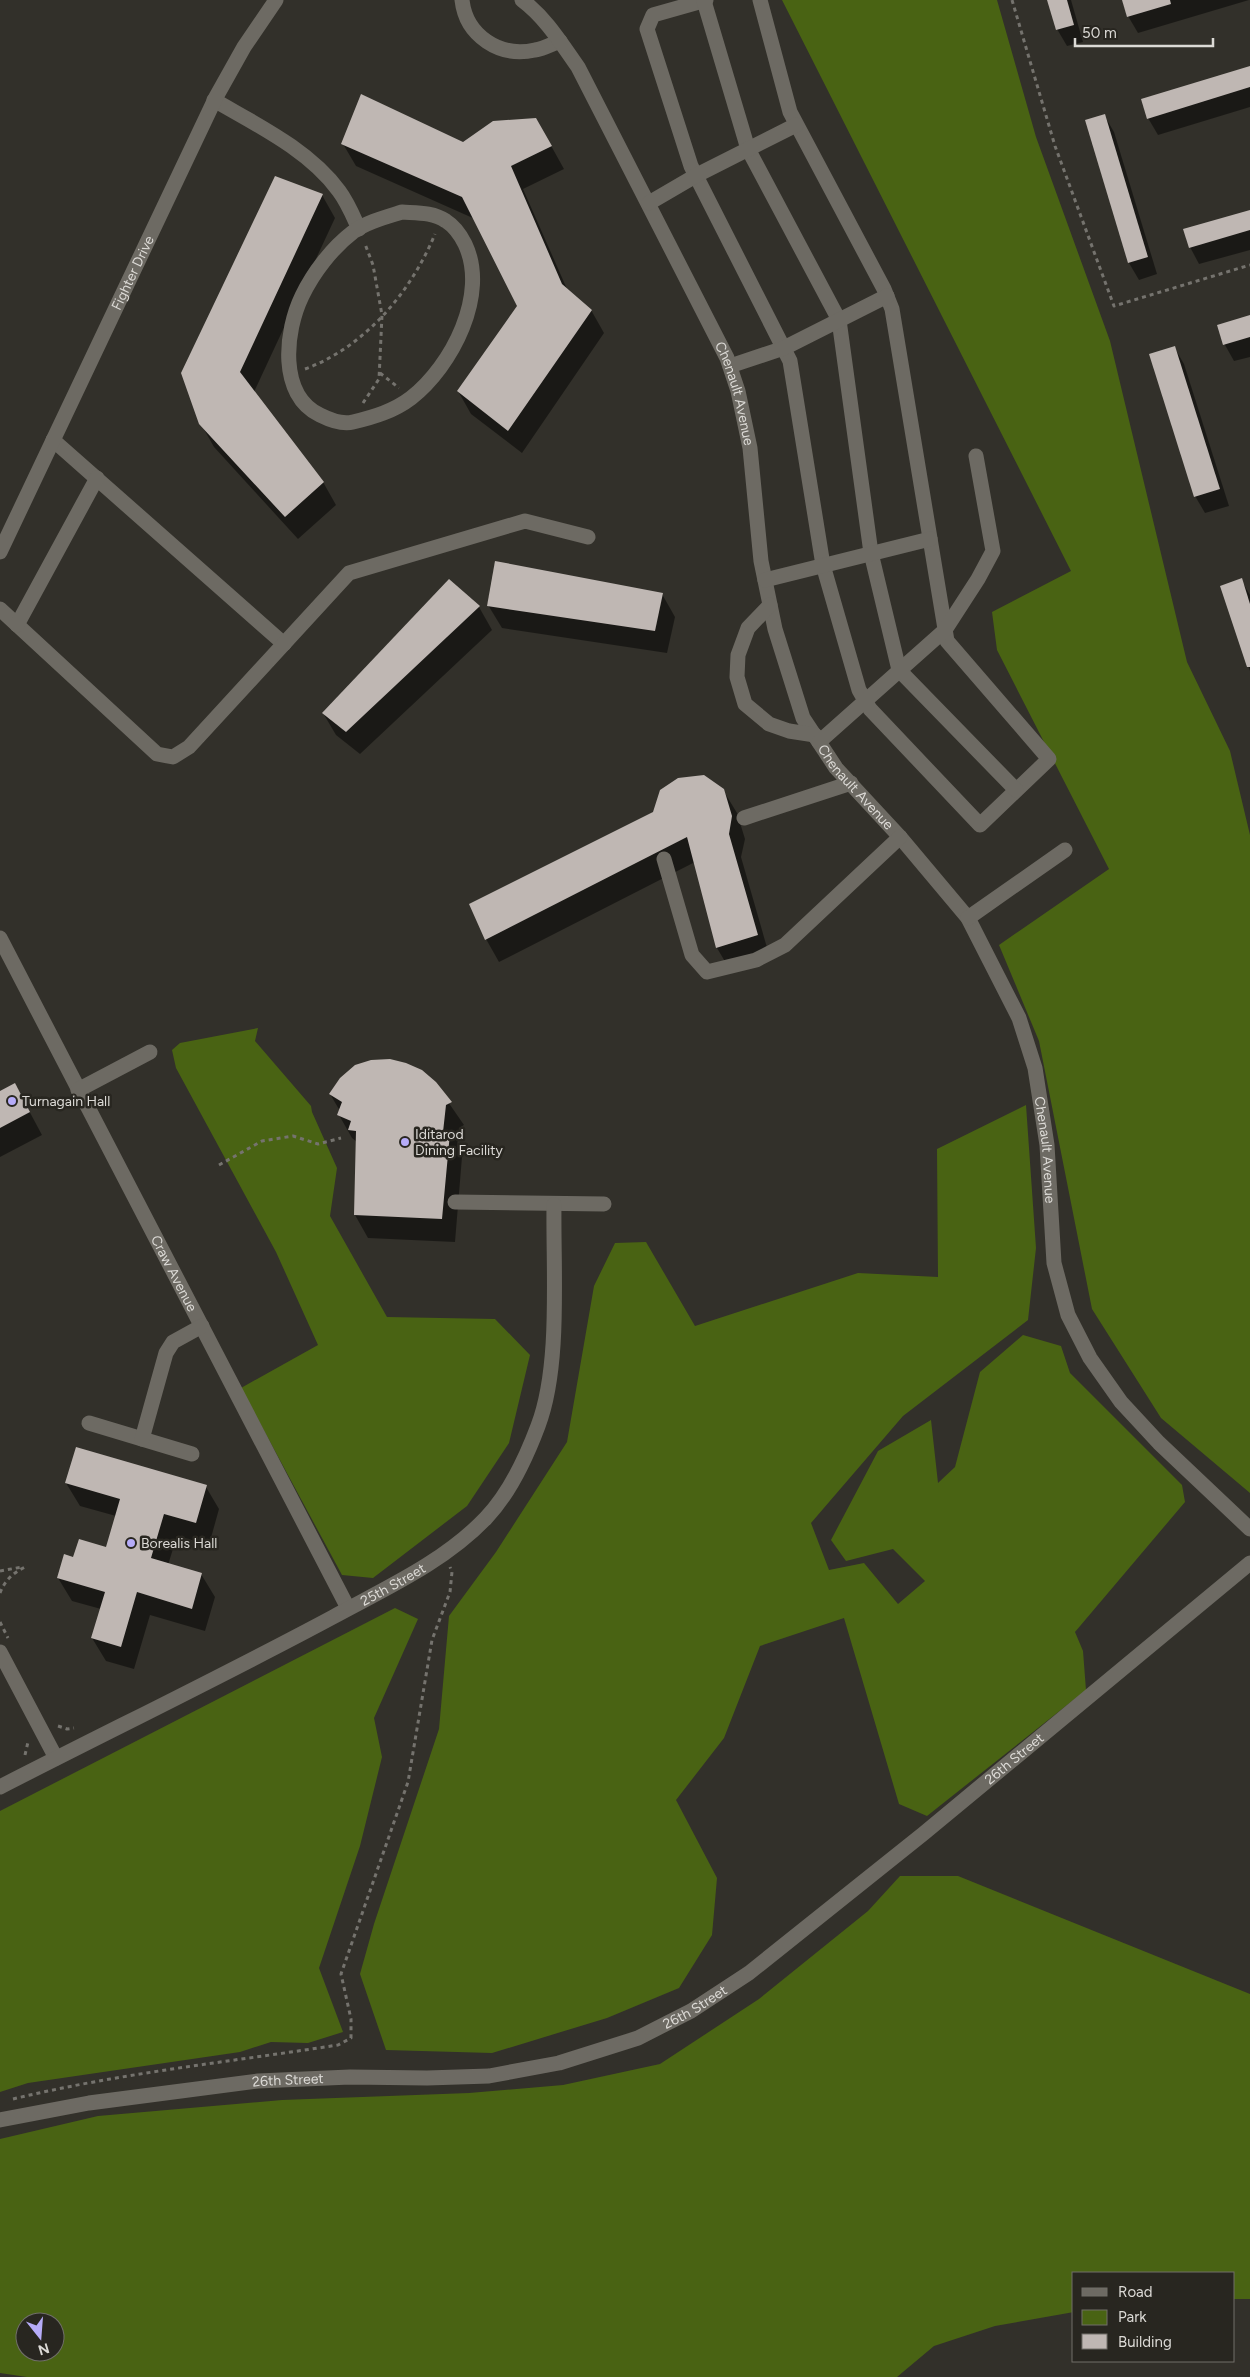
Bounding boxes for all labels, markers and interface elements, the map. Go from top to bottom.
scale bar [1075,15,1212,47]
text: 50 m [1082,24,1117,42]
street label: Fighter Drive [108,233,158,313]
street label: Chenault Avenue [711,339,757,447]
street label: Chenault Avenue [814,741,897,834]
place label: Turnagain Hall [22,1093,110,1110]
marker: Turnagain Hall [6,1095,18,1107]
street label: Chenault Avenue [1031,1095,1058,1204]
place label: Iditarod Dining Facility [415,1126,504,1159]
marker: Iditarod Dining Facility [399,1136,411,1148]
street label: Craw Avenue [147,1233,201,1315]
place label: Borealis Hall [141,1535,217,1552]
marker: Borealis Hall [125,1537,137,1549]
street label: 25th Street [358,1560,429,1610]
street label: 26th Street [981,1730,1047,1788]
street label: 26th Street [660,1982,730,2033]
street label: 26th Street [251,2070,324,2091]
legend [1072,2272,1235,2362]
text: Road [1118,2283,1153,2301]
text: Park [1118,2308,1147,2326]
north arrow [15,2312,65,2362]
text: Building [1118,2333,1172,2351]
text: N [36,2339,51,2359]

